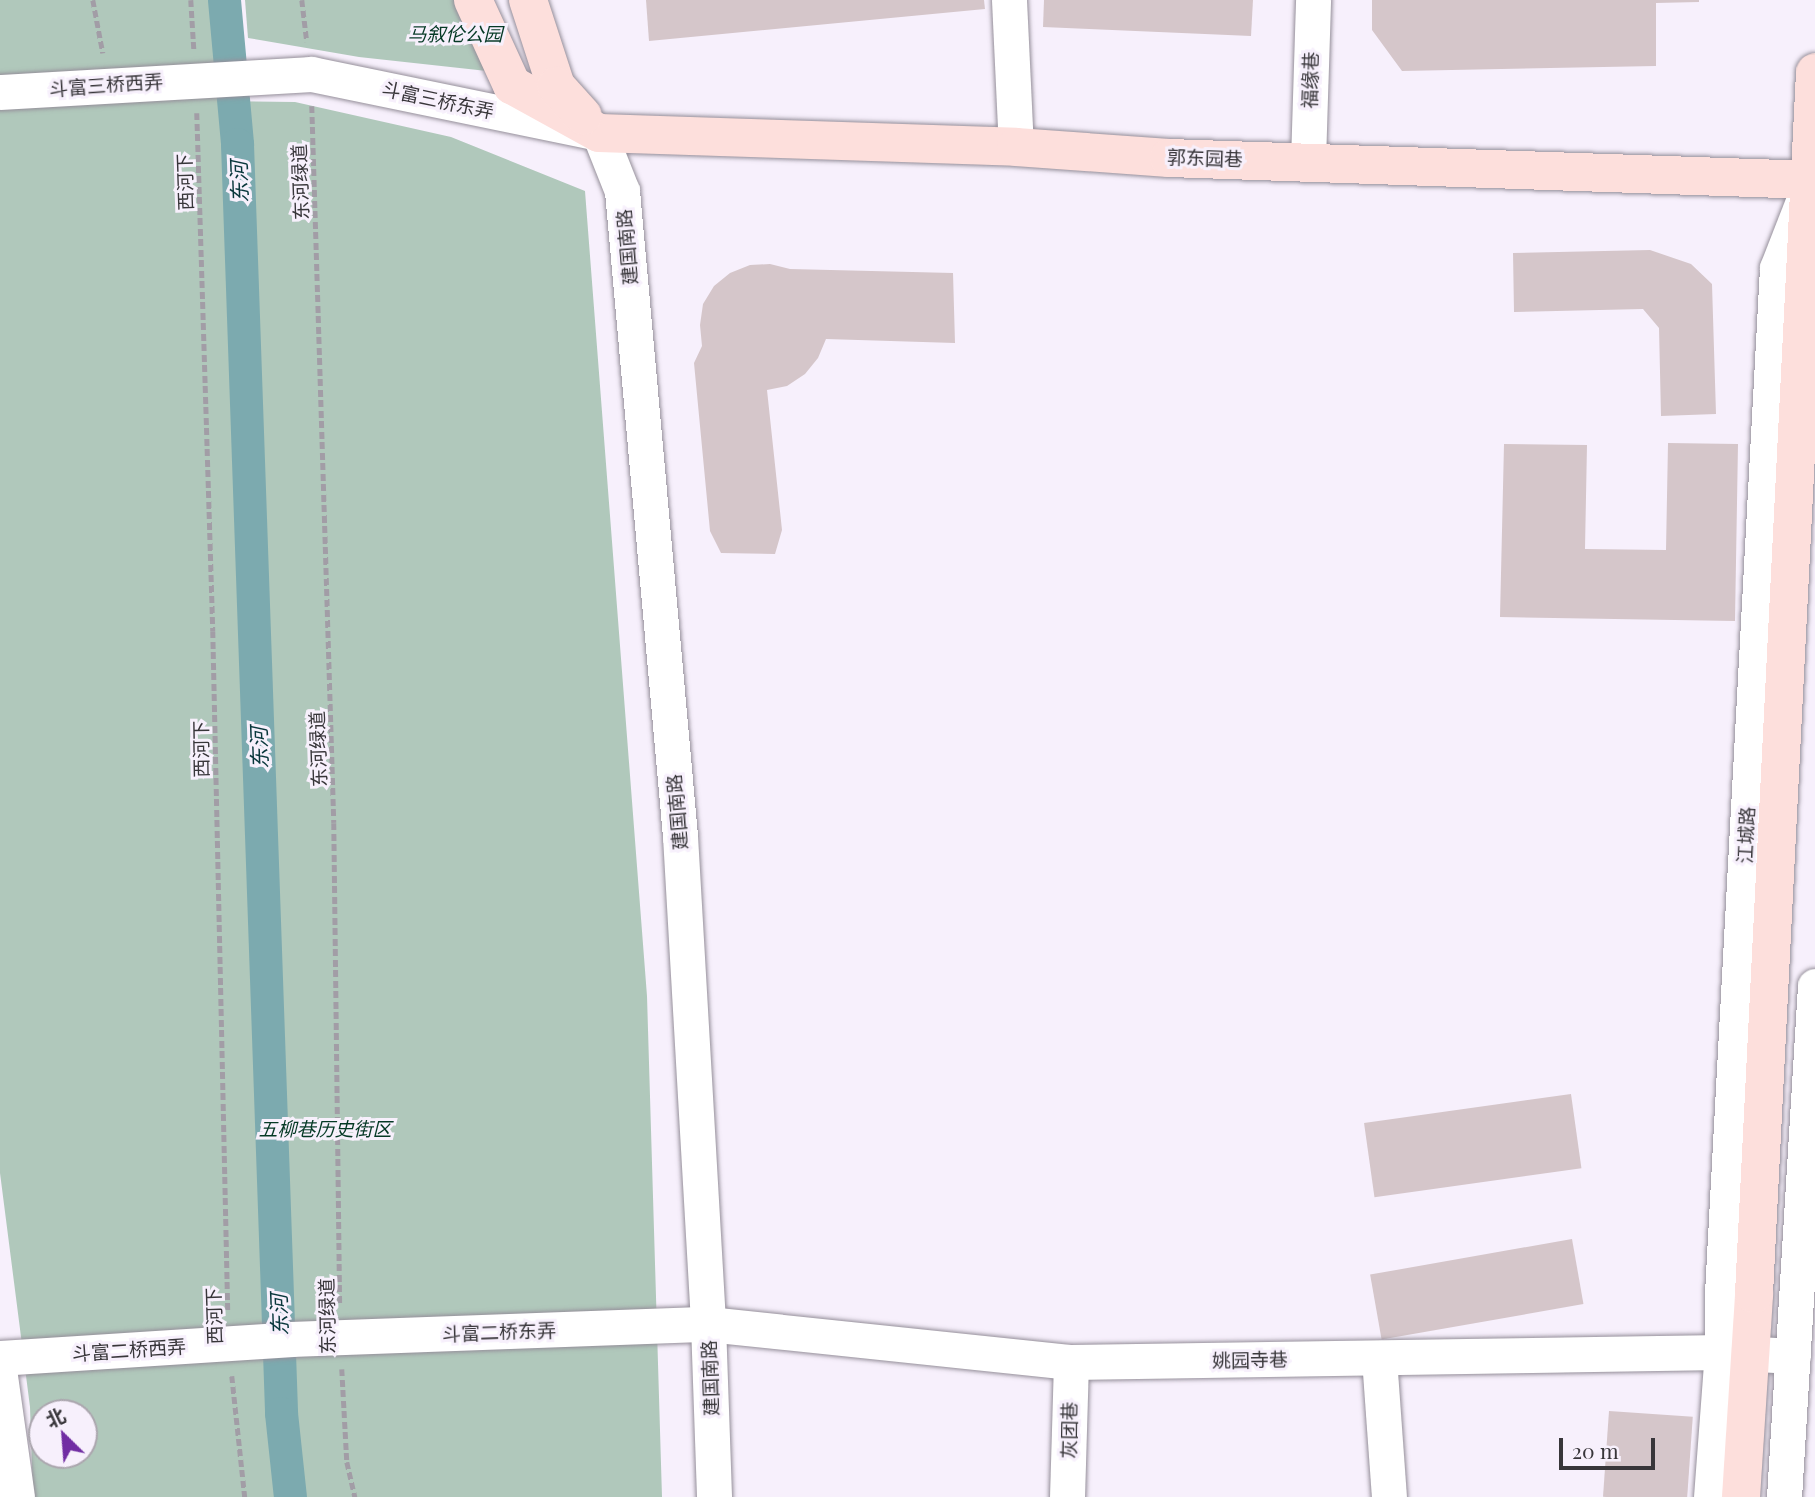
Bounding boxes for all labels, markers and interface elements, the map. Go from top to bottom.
park label: 马叙伦公园 [408,23,502,45]
street label: 福缘巷 [1298,51,1322,109]
street label: 斗富三桥西弄 [48,70,164,100]
street label: 斗富三桥东弄 [380,77,496,123]
street label: 东河绿道 [287,144,313,220]
street label: 郭东园巷 [1167,145,1243,171]
street label: 西河下 [173,153,197,211]
water label: 东河 [225,161,251,203]
street label: 建国南路 [612,208,642,286]
street label: 东河绿道 [305,711,331,787]
street label: 西河下 [189,720,213,778]
water label: 东河 [245,727,271,769]
street label: 建国南路 [662,773,692,851]
street label: 江城路 [1733,806,1759,864]
park label: 五柳巷历史街区 [259,1118,391,1140]
street label: 东河绿道 [315,1278,339,1354]
street label: 西河下 [202,1287,226,1345]
water label: 东河 [265,1294,291,1336]
street label: 斗富二桥东弄 [442,1319,556,1345]
street label: 斗富二桥西弄 [71,1335,187,1365]
street label: 建国南路 [697,1340,723,1416]
street label: 姚园寺巷 [1212,1348,1288,1372]
north arrow [28,1399,98,1469]
text: 北 [41,1401,69,1433]
street label: 灰团巷 [1057,1401,1081,1459]
scale bar [1563,1424,1659,1468]
text: 20 m [1572,1436,1619,1464]

